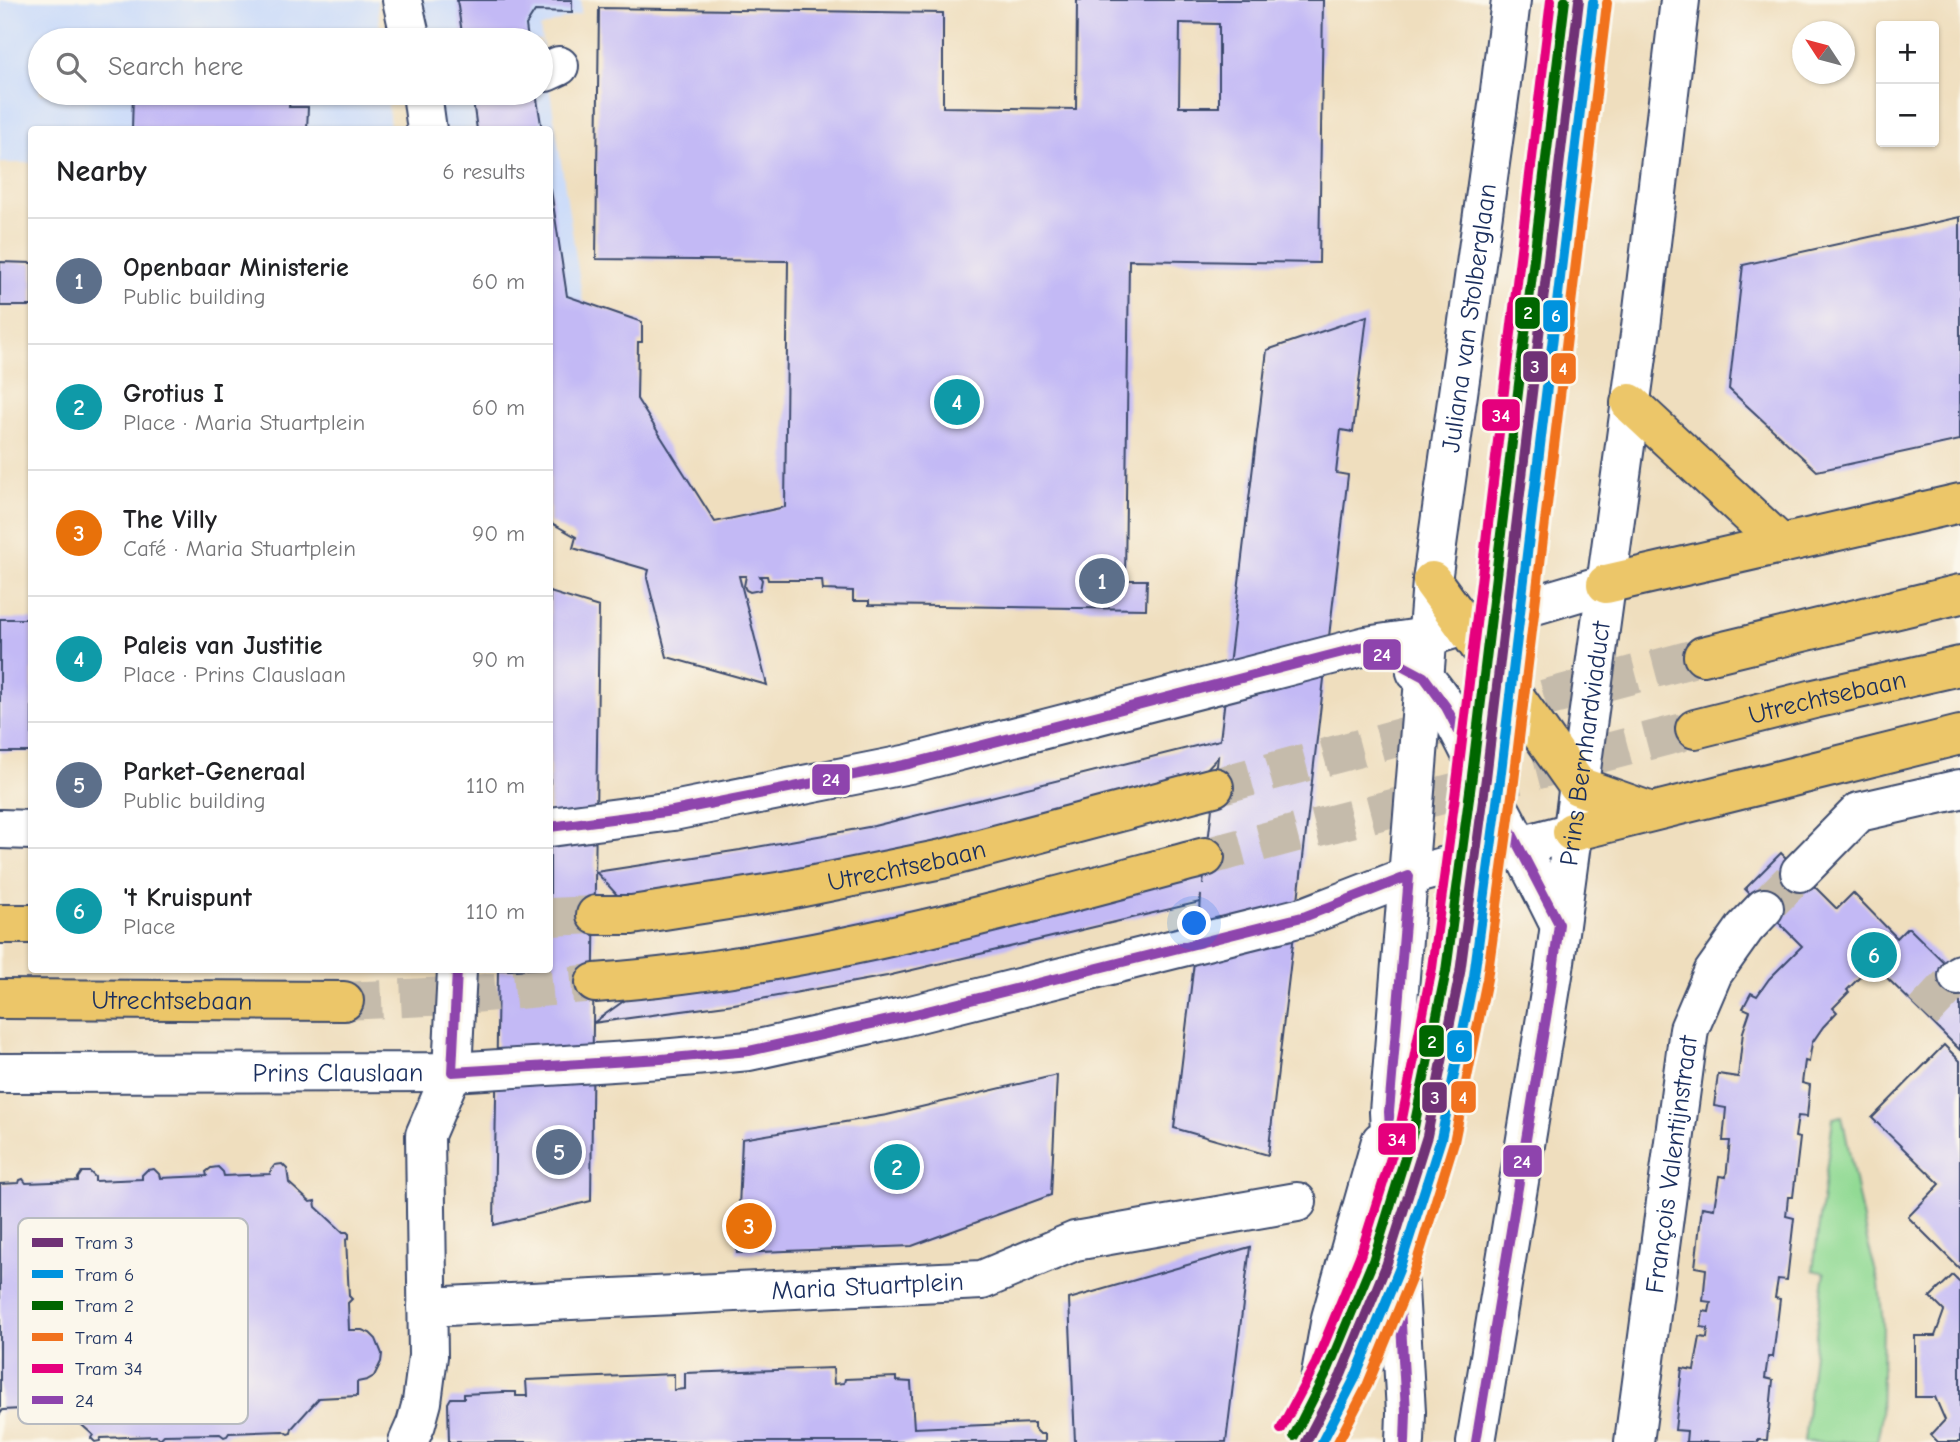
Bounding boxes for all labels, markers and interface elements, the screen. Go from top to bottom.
north arrow [1792,21,1855,84]
map controls [1876,21,1939,147]
button: + [1876,21,1939,84]
search box [28,28,553,105]
icon: search [52,48,90,86]
text: Search here [108,52,243,82]
button: − [1876,84,1939,147]
text: Nearby [56,154,147,189]
text: 6 results [442,158,525,185]
street label: Juliana van Stolberglaan [1436,181,1503,454]
text: Openbaar Ministerie [123,253,349,283]
text: 1 [74,268,84,295]
text: 60 m [472,268,525,295]
text: Public building [123,283,266,310]
line badge: 2 [1514,296,1541,330]
line badge: 6 [1542,299,1569,333]
text: 2 [1523,302,1533,324]
text: 6 [1551,305,1561,327]
line badge: 3 [1522,350,1549,383]
line badge: 4 [1550,352,1577,385]
text: 3 [1530,356,1540,378]
text: 4 [1559,358,1568,380]
pin: 4 [934,376,980,428]
text: Grotius I [123,379,224,409]
text: 2 [73,394,85,421]
text: 60 m [472,394,525,421]
line badge: 34 [1481,398,1521,432]
text: 34 [1492,405,1510,427]
text: Place · Maria Stuartplein [123,409,365,436]
text: The Villy [123,505,217,535]
text: 3 [73,520,85,547]
text: 90 m [472,520,525,547]
text: Café · Maria Stuartplein [123,535,356,562]
pin: 1 [1079,555,1125,607]
street label: Prins Bernhardviaduct [1554,618,1617,868]
text: Paleis van Justitie [123,631,323,661]
line badge: 24 [1362,638,1402,671]
text: 24 [1373,644,1391,666]
text: 4 [74,646,84,673]
text: 90 m [472,646,525,673]
text: Place · Prins Clauslaan [123,661,346,688]
street label: Utrechtsebaan [1745,665,1909,731]
text: Parket-Generaal [123,757,306,787]
line badge: 24 [811,763,851,796]
text: 24 [822,769,840,791]
text: 5 [73,772,85,799]
text: 110 m [466,772,525,799]
text: Public building [123,787,266,814]
street label: Utrechtsebaan [825,834,989,898]
text: 't Kruispunt [123,883,252,913]
text: 6 [73,898,85,925]
text: 110 m [466,898,525,925]
your location [1177,906,1211,940]
text: Place [123,913,175,940]
pin: 6 [1851,929,1897,981]
street label: Utrechtsebaan [91,986,253,1016]
line badge: 2 [1418,1024,1445,1058]
line badge: 6 [1446,1029,1473,1063]
text: 2 [1427,1031,1437,1053]
street label: François Valentijnstraat [1640,1032,1704,1295]
text: 6 [1455,1036,1465,1058]
street label: Prins Clauslaan [253,1058,423,1088]
line badge: 4 [1450,1080,1477,1114]
line badge: 3 [1421,1081,1448,1114]
text: 3 [1430,1087,1440,1109]
text: 4 [1459,1087,1468,1109]
line badge: 34 [1377,1122,1417,1156]
pin: 5 [536,1126,582,1178]
text: 34 [1388,1129,1406,1151]
pin: 2 [874,1141,920,1193]
line badge: 24 [1502,1144,1543,1178]
text: 24 [1513,1151,1531,1173]
pin: 3 [726,1200,772,1252]
legend [18,1218,248,1424]
text: Tram 3 [75,1232,134,1254]
text: Tram 6 [75,1264,134,1286]
street label: Maria Stuartplein [771,1267,964,1306]
text: Tram 2 [75,1295,134,1317]
text: Tram 4 [75,1327,133,1349]
text: Tram 34 [75,1358,143,1380]
text: 24 [75,1390,94,1412]

